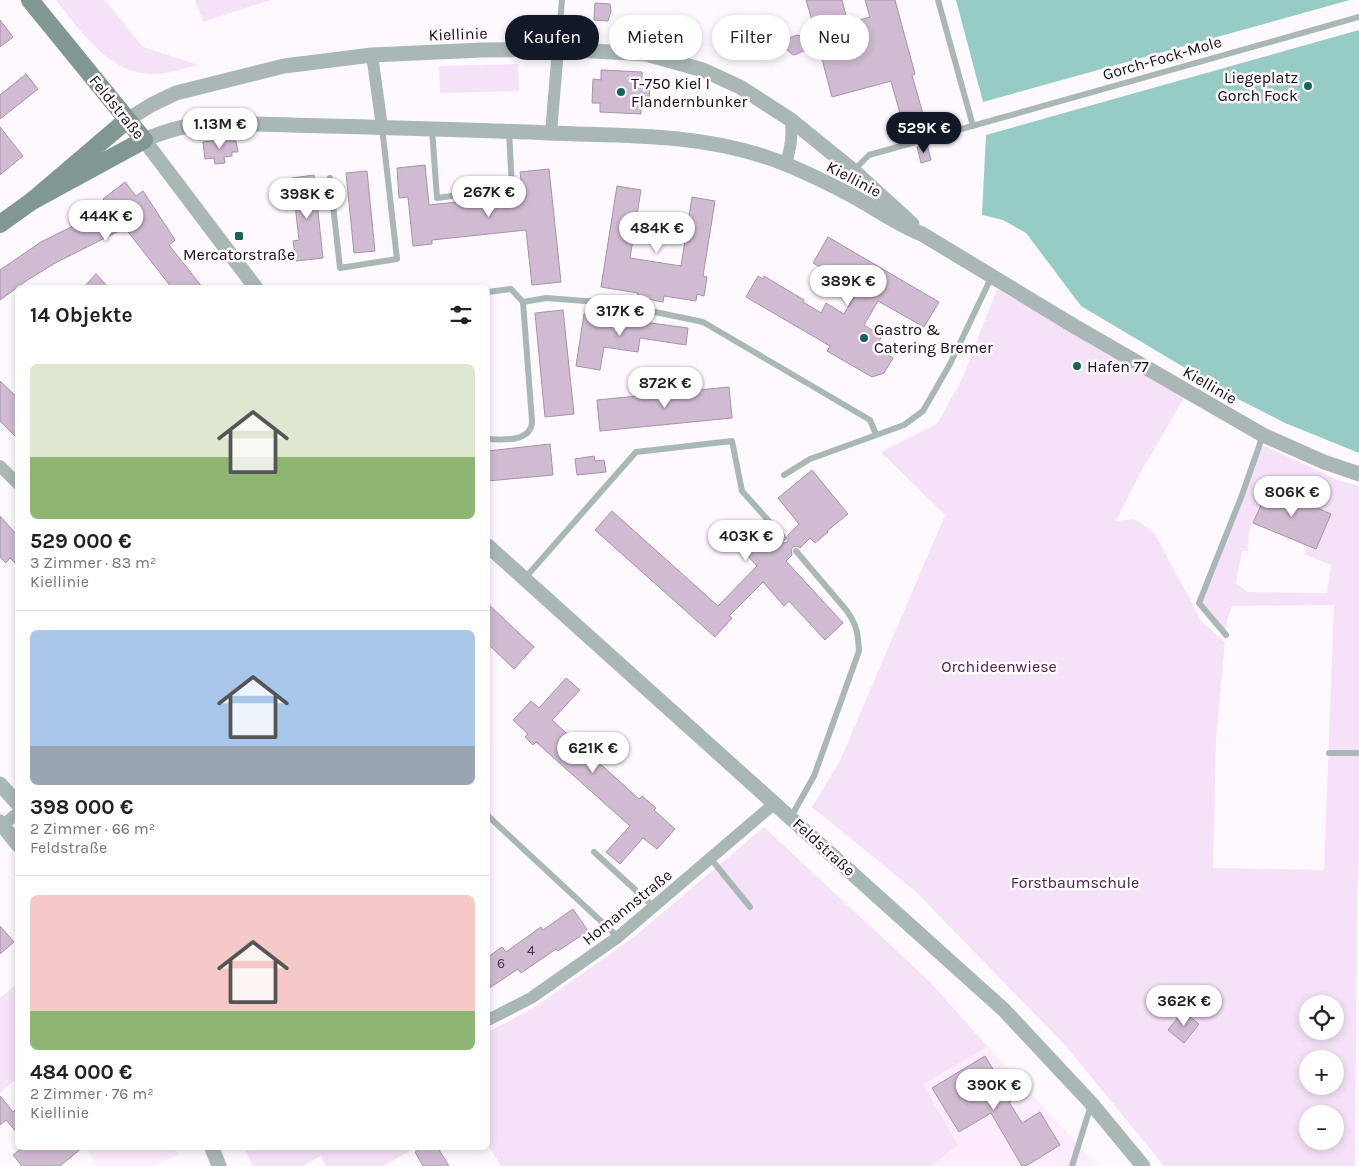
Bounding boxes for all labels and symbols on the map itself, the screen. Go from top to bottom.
street label: Kiellinie [428,23,488,45]
street label: Gorch-Fock-Mole [1100,32,1224,84]
place label: Liegeplatz Gorch Fock [1218,68,1298,105]
street label: Feldstraße [85,71,149,143]
place label: T-750 Kiel I Flandernbunker [631,74,748,111]
marker: Liegeplatz Gorch Fock [1302,80,1314,92]
marker: T-750 Kiel I Flandernbunker [615,86,627,98]
pin: 1.13M € [174,108,266,150]
pin: 529K € [883,112,965,154]
street label: Kiellinie [823,157,885,201]
pin: 267K € [448,176,530,218]
pin: 398K € [266,178,348,220]
pin: 444K € [65,200,147,242]
pin: 484K € [616,212,698,254]
marker: Mercatorstraße [233,230,245,242]
place label: Mercatorstraße [183,245,295,264]
pin: 389K € [807,264,889,307]
pin: 317K € [579,294,661,337]
place label: Gastro & Catering Bremer [874,320,993,357]
marker: Gastro & Catering Bremer [858,332,870,344]
place label: Hafen 77 [1087,357,1149,376]
marker: Hafen 77 [1071,360,1083,372]
street label: Kiellinie [1180,362,1240,408]
pin: 872K € [624,366,706,409]
pin: 806K € [1251,476,1333,518]
pin: 403K € [705,520,787,562]
park label: Orchideenwiese [941,657,1057,676]
pin: 621K € [552,732,634,774]
street label: Feldstraße [789,814,859,880]
street label: Homannstraße [578,865,676,949]
park label: Forstbaumschule [1011,873,1139,892]
house number: 4 [527,942,535,959]
house number: 6 [497,955,505,972]
pin: 362K € [1143,984,1225,1027]
pin: 390K € [953,1068,1035,1111]

